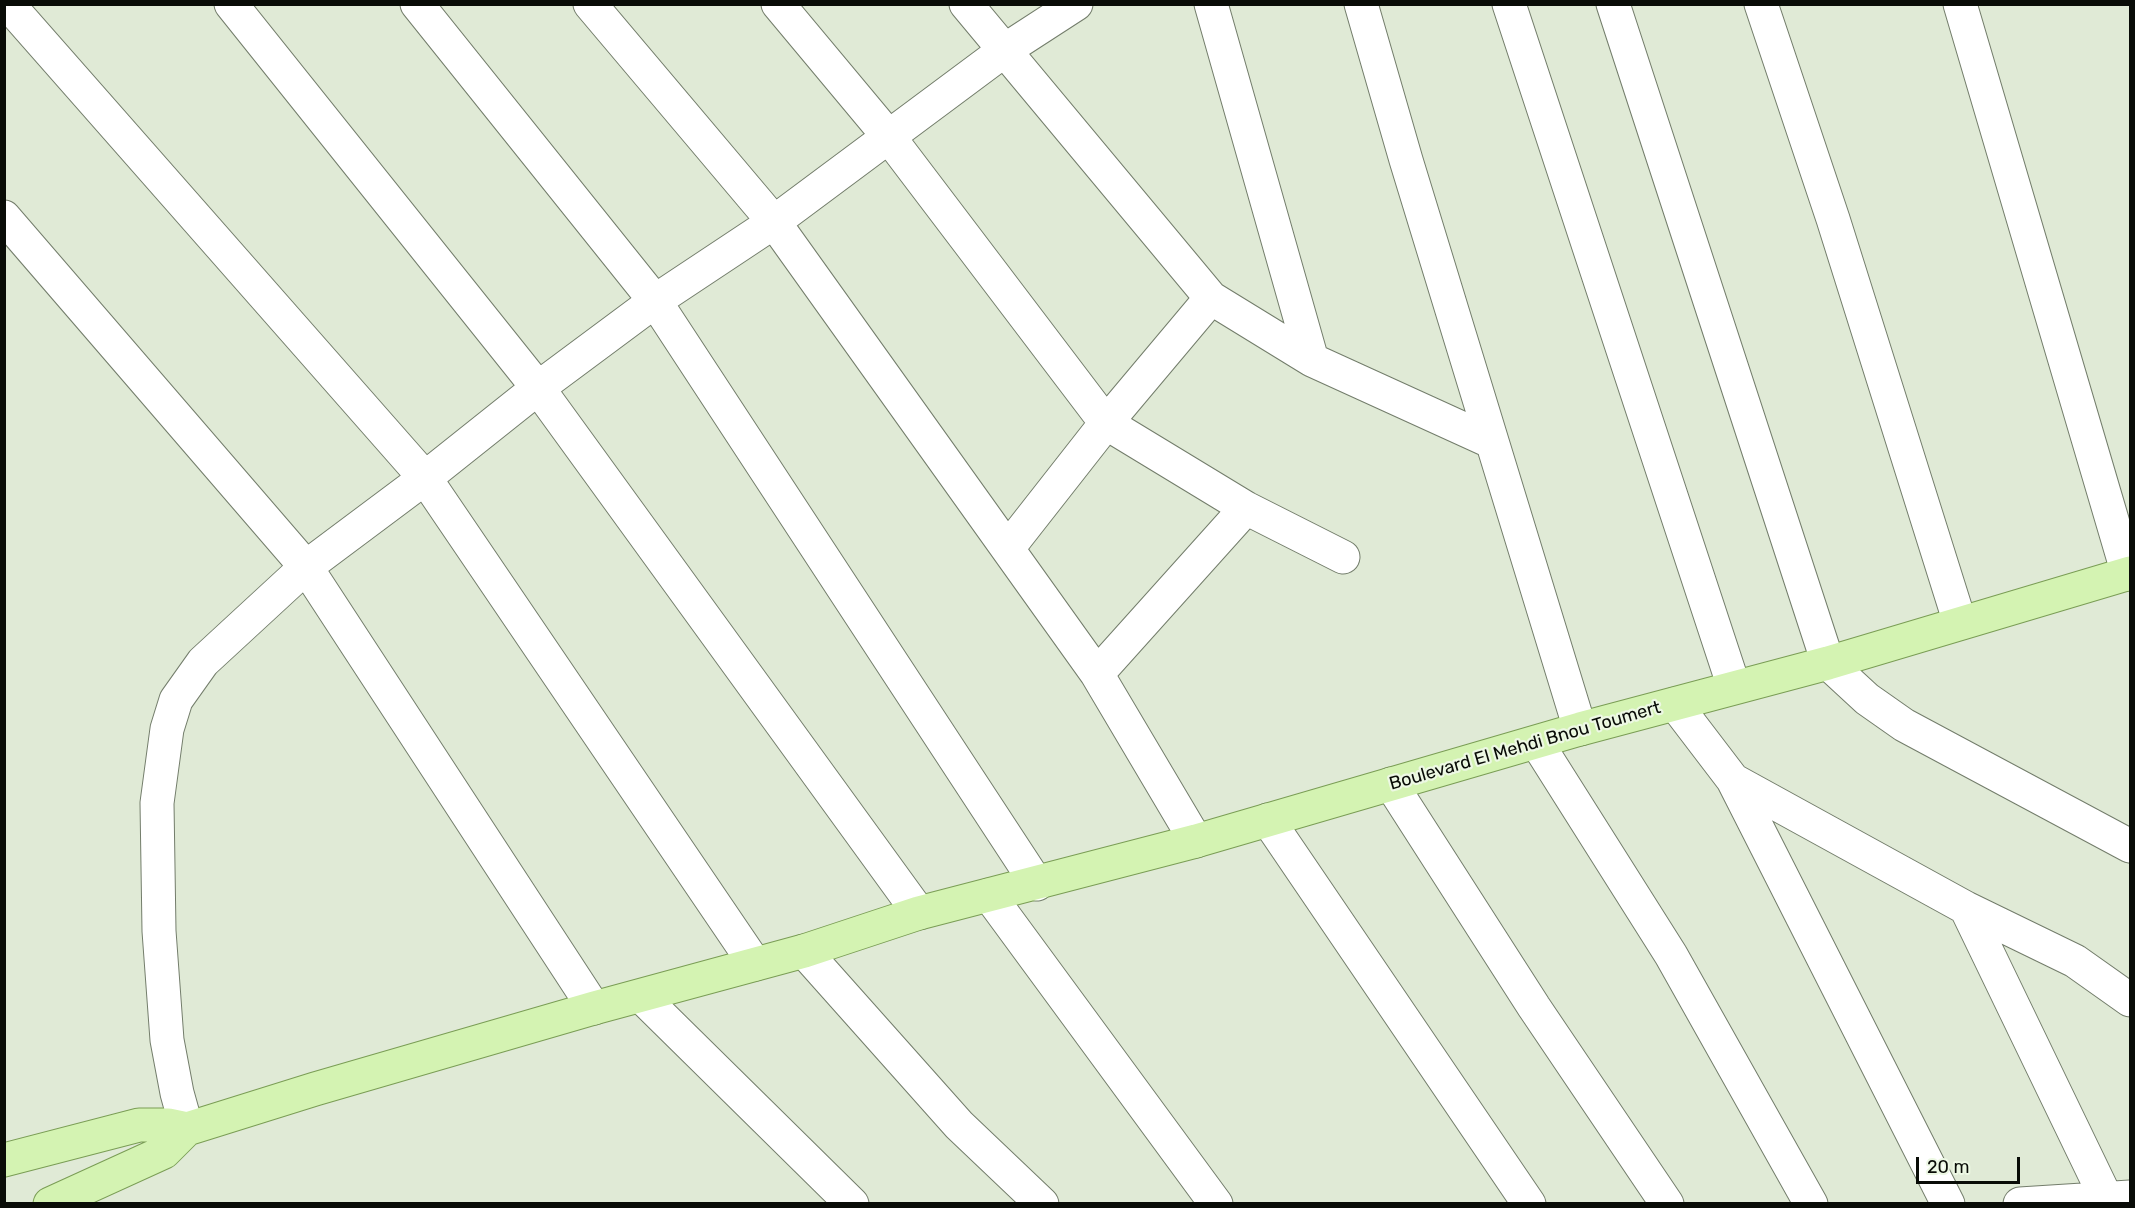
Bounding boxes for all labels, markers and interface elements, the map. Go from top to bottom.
street label: Boulevard El Mehdi Bnou Toumert [1387,697,1663,795]
scale bar [1919,1145,2022,1183]
text: 20 m [1927,1156,1969,1178]

